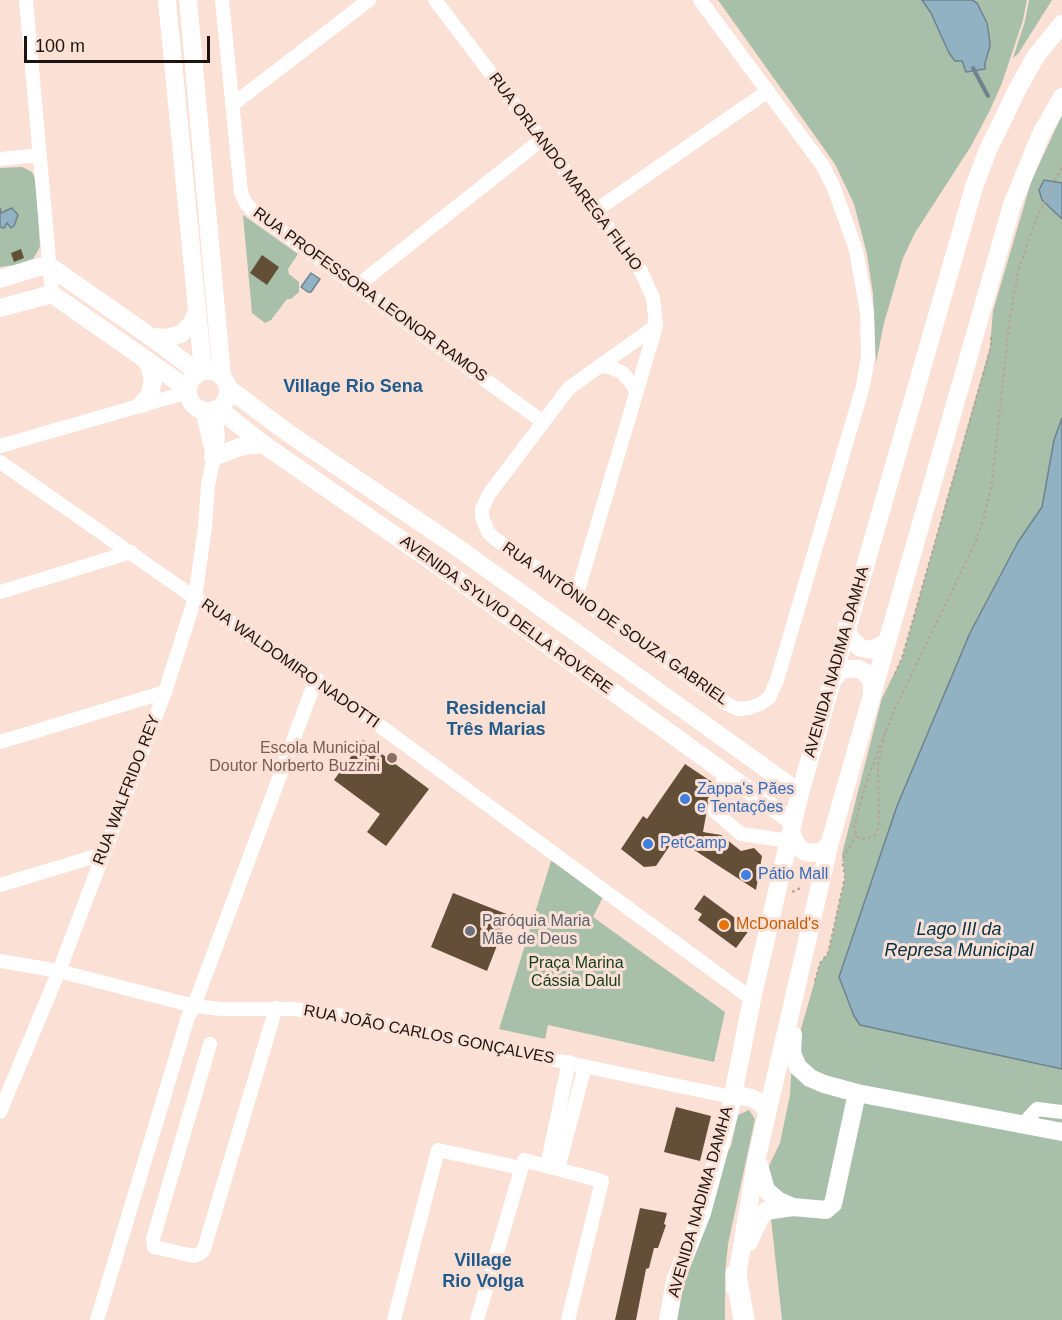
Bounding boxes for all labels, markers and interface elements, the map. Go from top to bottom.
scale bar [27,24,213,62]
text: 100 m [35,36,85,56]
street label: RUA ORLANDO MAREGA FILHO [484,69,646,275]
street label: RUA PROFESSORA LEONOR RAMOS [249,204,491,386]
district label: Village Rio Sena [283,376,423,398]
street label: AVENIDA SYLVIO DELLA ROVERE [396,532,616,698]
street label: RUA ANTÔNIO DE SOUZA GABRIEL [498,538,732,710]
street label: AVENIDA NADIMA DAMHA [800,564,874,760]
street label: RUA WALDOMIRO NADOTTI [197,595,383,733]
district label: Residencial Três Marias [446,698,546,740]
street label: RUA WALFRIDO REY [89,712,165,868]
place label: Escola Municipal Doutor Norberto Buzzini [209,739,380,777]
marker: Escola Municipal Doutor Norberto Buzzini [385,751,399,765]
place label: Zappa's Pães e Tentações [697,780,794,818]
marker: Zappa's Pães e Tentações [678,792,692,806]
place label: PetCamp [660,834,727,854]
marker: PetCamp [641,837,655,851]
place label: Pátio Mall [758,865,828,885]
marker: Pátio Mall [739,868,753,882]
place label: Paróquia Maria Mãe de Deus [482,912,590,950]
place label: McDonald's [736,915,819,935]
marker: McDonald's [717,918,731,932]
water label: Lago III da Represa Municipal [884,919,1034,962]
marker: Paróquia Maria Mãe de Deus [463,924,477,938]
park label: Praça Marina Cássia Dalul [528,954,624,992]
street label: RUA JOÃO CARLOS GONÇALVES [302,1001,556,1069]
street label: AVENIDA NADIMA DAMHA [664,1104,738,1300]
district label: Village Rio Volga [442,1250,524,1292]

